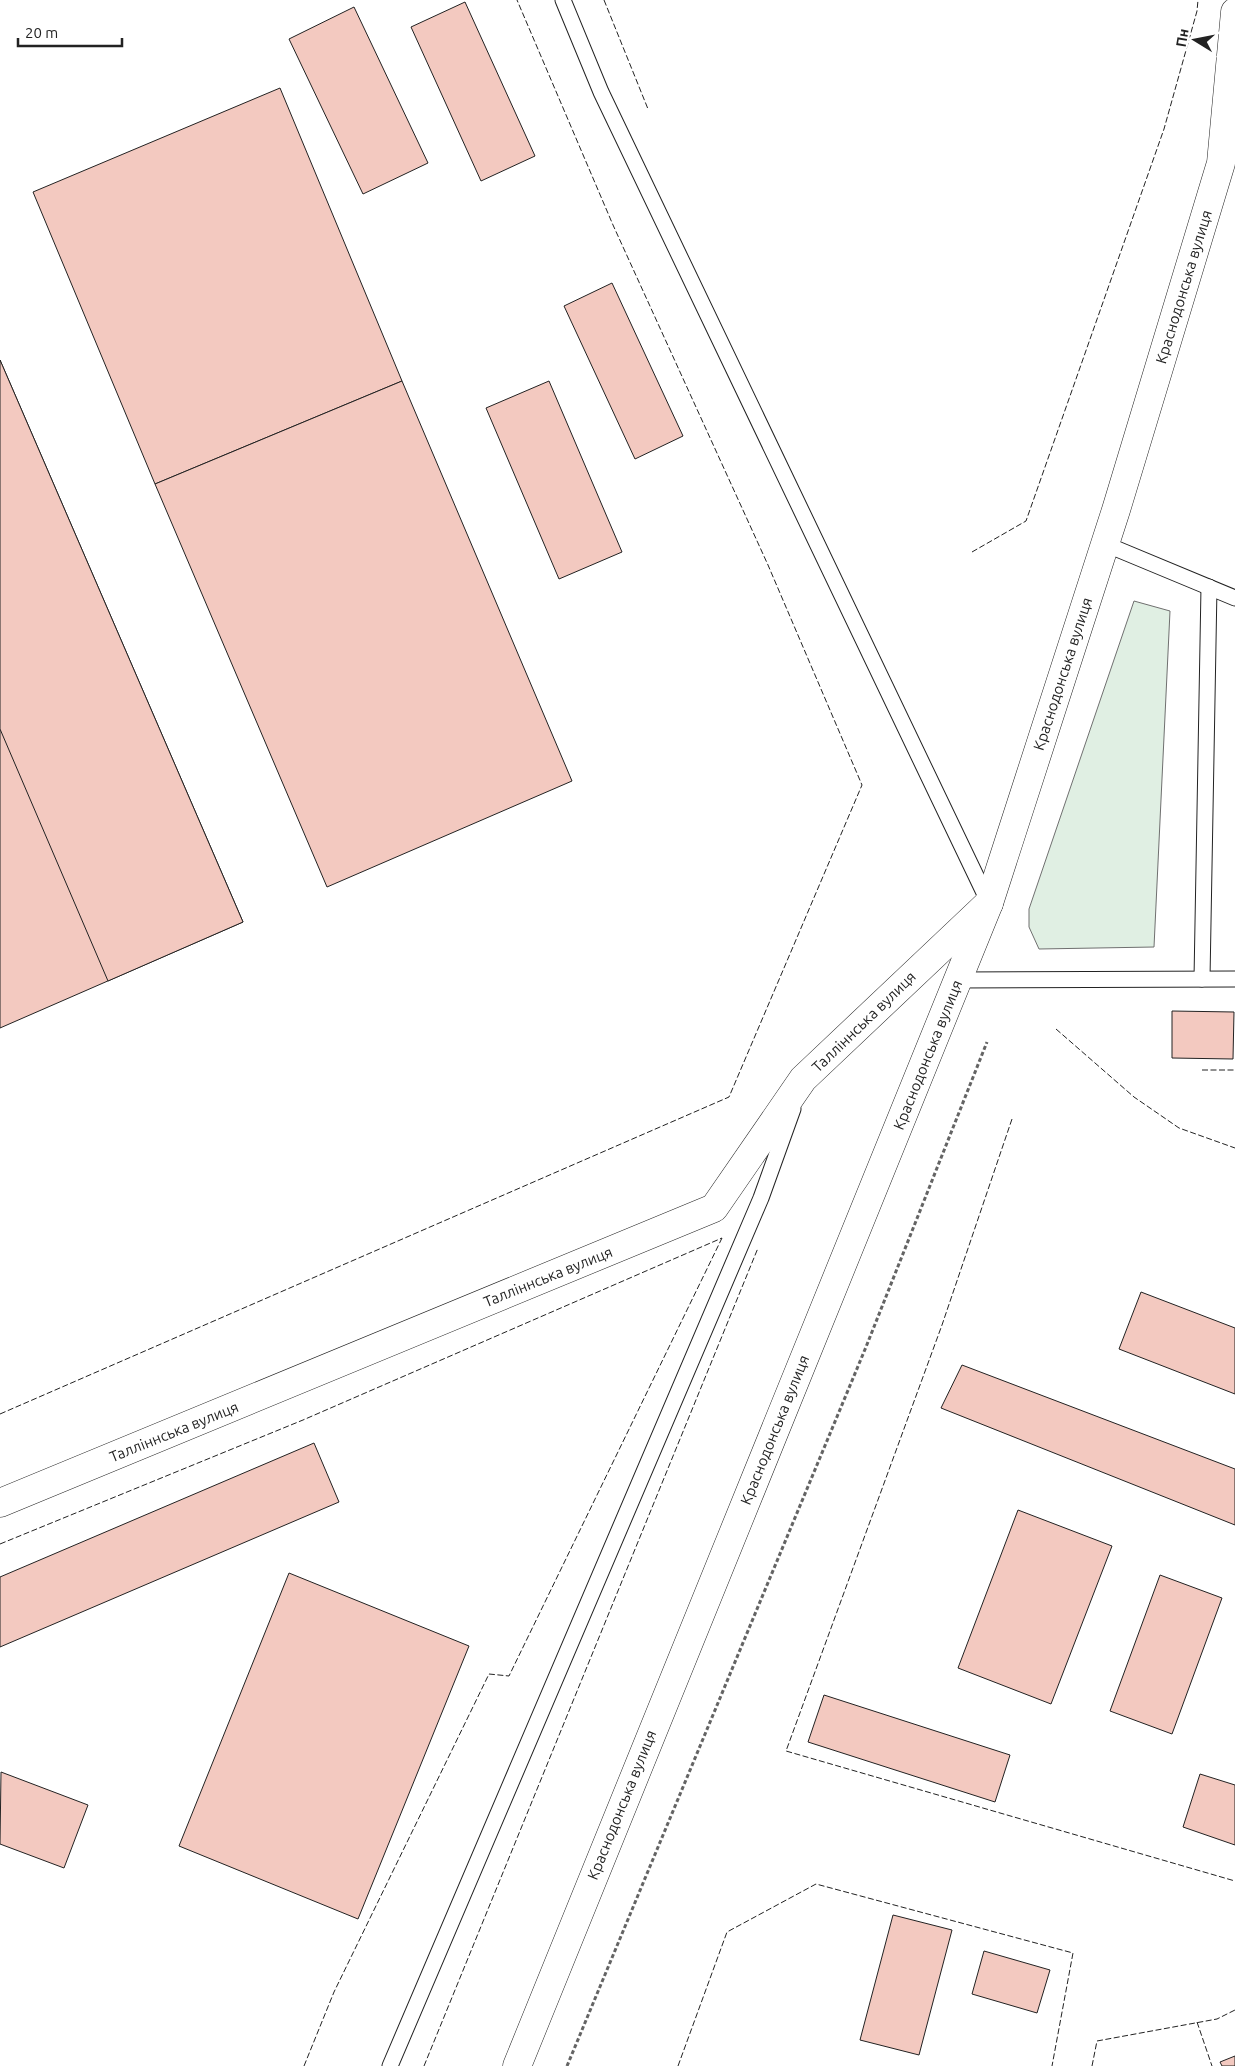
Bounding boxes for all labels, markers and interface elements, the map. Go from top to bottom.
scale bar [18,15,121,47]
north arrow [1170,15,1220,65]
text: 20 m [25,24,58,41]
text: Пн [1173,27,1192,48]
street label: Краснодонська вулиця [1152,208,1215,366]
street label: Краснодонська вулиця [1030,595,1095,752]
street label: Талліннська вулиця [808,968,919,1076]
street label: Краснодонська вулиця [890,978,965,1132]
street label: Талліннська вулиця [481,1243,615,1310]
street label: Краснодонська вулиця [737,1353,812,1507]
street label: Талліннська вулиця [107,1398,241,1465]
street label: Краснодонська вулиця [584,1728,659,1882]

